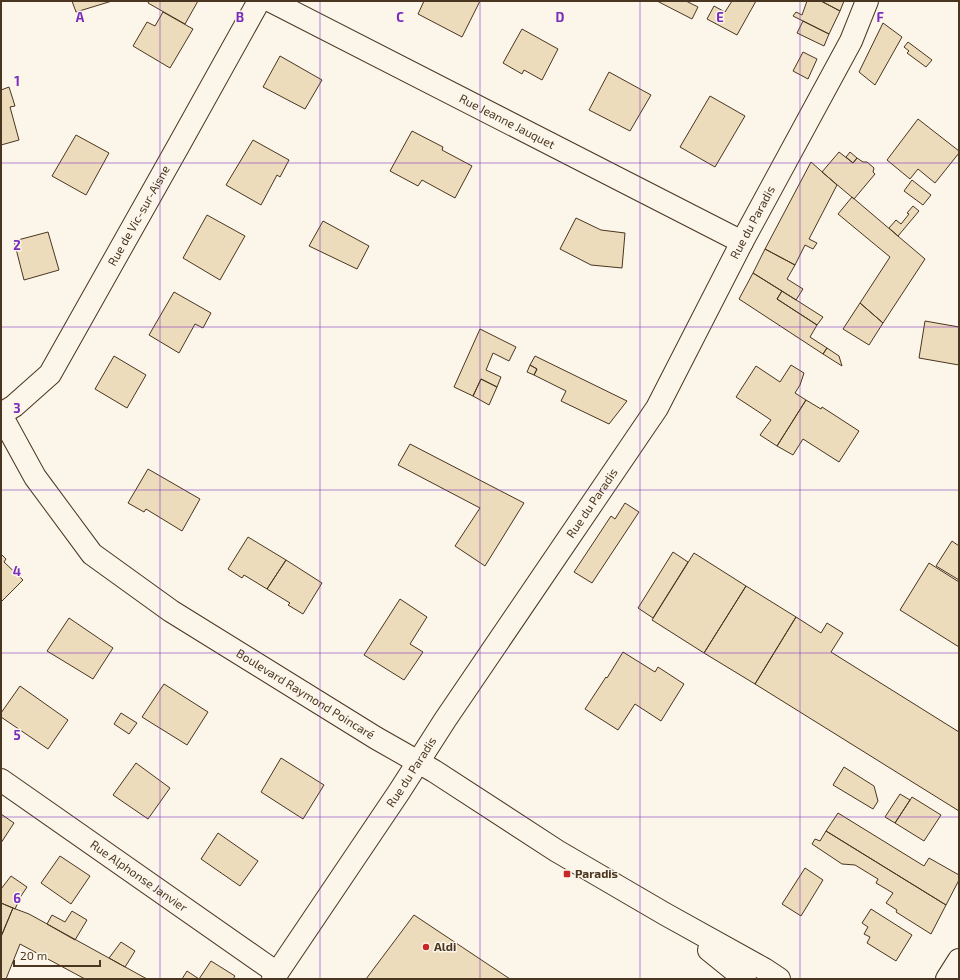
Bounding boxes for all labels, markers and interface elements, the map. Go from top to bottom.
text: A [76,9,85,25]
text: B [236,9,244,25]
text: C [396,9,404,25]
text: D [556,9,565,25]
text: E [716,9,724,25]
text: F [876,9,884,25]
text: 1 [14,73,20,89]
street label: Rue Jeanne Jauquet [457,91,558,151]
street label: Rue de Vic-sur-Aisne [104,163,172,268]
street label: Rue du Paradis [727,183,777,261]
text: 2 [13,237,21,253]
text: 3 [13,400,21,416]
street label: Rue du Paradis [563,465,620,540]
text: 4 [13,563,21,579]
street label: Boulevard Raymond Poincaré [234,645,378,741]
text: 5 [13,727,21,743]
street label: Rue du Paradis [383,734,438,809]
street label: Rue Alphonse Janvier [88,837,191,914]
place label: Paradis [575,866,618,880]
marker: Paradis [562,869,572,879]
text: 6 [13,890,21,906]
place label: Aldi [434,939,456,953]
scale bar [14,942,100,968]
marker: Aldi [421,942,431,952]
text: 20 m [20,948,47,962]

